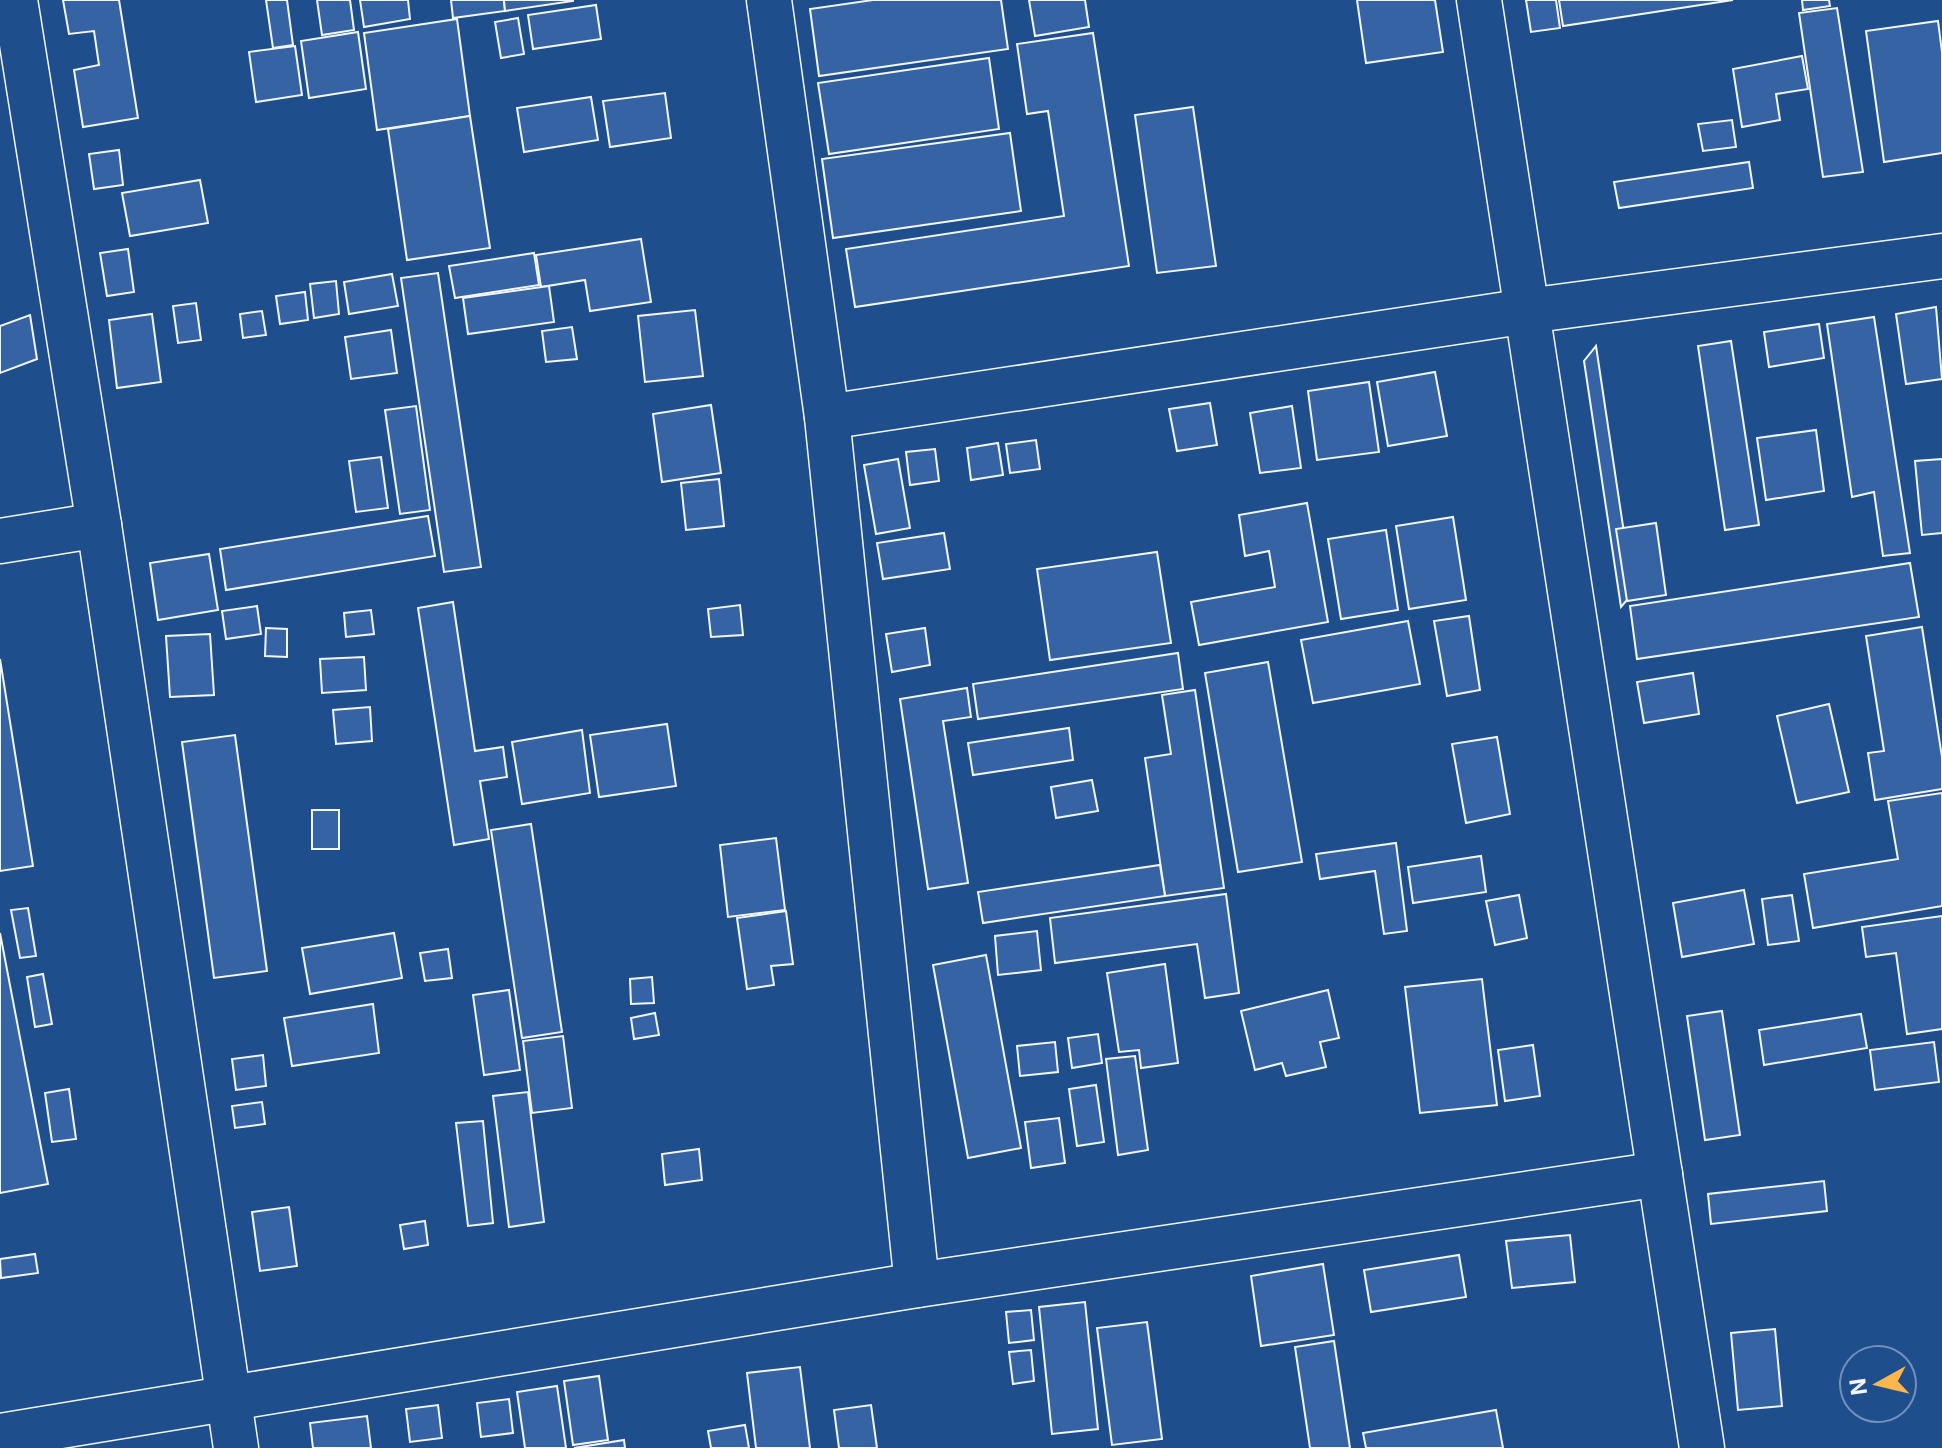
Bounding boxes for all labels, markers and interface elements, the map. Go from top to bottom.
north arrow [1838,1344,1918,1424]
text: N [1844,1377,1872,1397]

